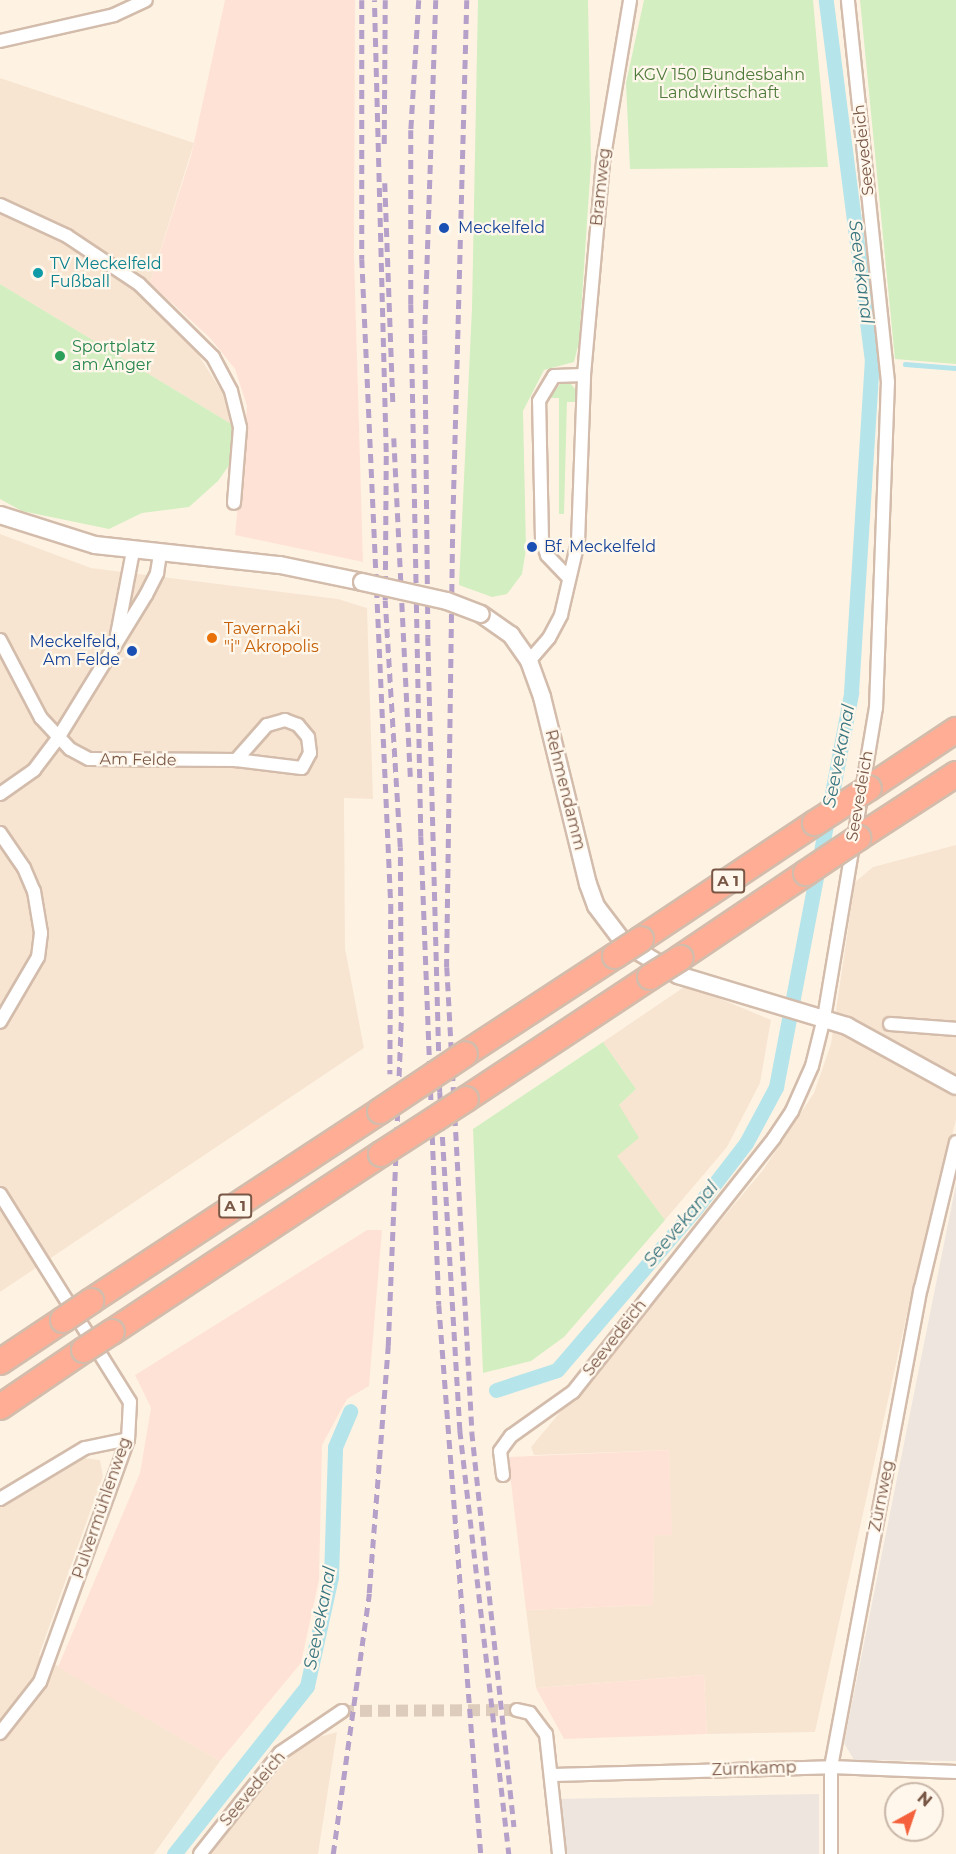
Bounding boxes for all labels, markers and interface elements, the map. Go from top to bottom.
park label: KGV 150 Bundesbahn Landwirtschaft [633,65,805,103]
street label: Seevedeich [850,103,878,197]
street label: Bramweg [587,147,615,227]
place label: Meckelfeld [458,218,545,238]
marker: Meckelfeld [435,219,453,237]
water label: Seevekanal [844,219,878,325]
place label: TV Meckelfeld Fußball [50,254,162,292]
marker: TV Meckelfeld Fußball [31,266,45,280]
place label: Sportplatz am Anger [72,337,155,375]
marker: Sportplatz am Anger [53,349,67,363]
place label: Bf. Meckelfeld [544,537,656,557]
marker: Bf. Meckelfeld [525,540,539,554]
place label: Tavernaki "i" Akropolis [224,619,319,657]
marker: Tavernaki "i" Akropolis [205,631,219,645]
place label: Meckelfeld, Am Felde [29,632,120,670]
marker: Meckelfeld, Am Felde [125,644,139,658]
water label: Seevekanal [818,703,860,809]
street label: Rehmendamm [541,728,589,852]
street label: Seevedeich [843,749,877,843]
street label: Am Felde [99,750,177,770]
road number: A 1 [710,869,746,893]
water label: Seevekanal [639,1177,723,1271]
road number: A 1 [217,1194,253,1218]
street label: Seevedeich [579,1296,651,1380]
street label: Pulvermühlenweg [69,1435,135,1581]
street label: Zürnweg [866,1459,898,1533]
water label: Seevekanal [299,1565,341,1671]
street label: Seevedeich [216,1748,290,1830]
street label: Zürnkamp [711,1758,797,1780]
north arrow [884,1782,944,1842]
text: N [914,1788,936,1811]

